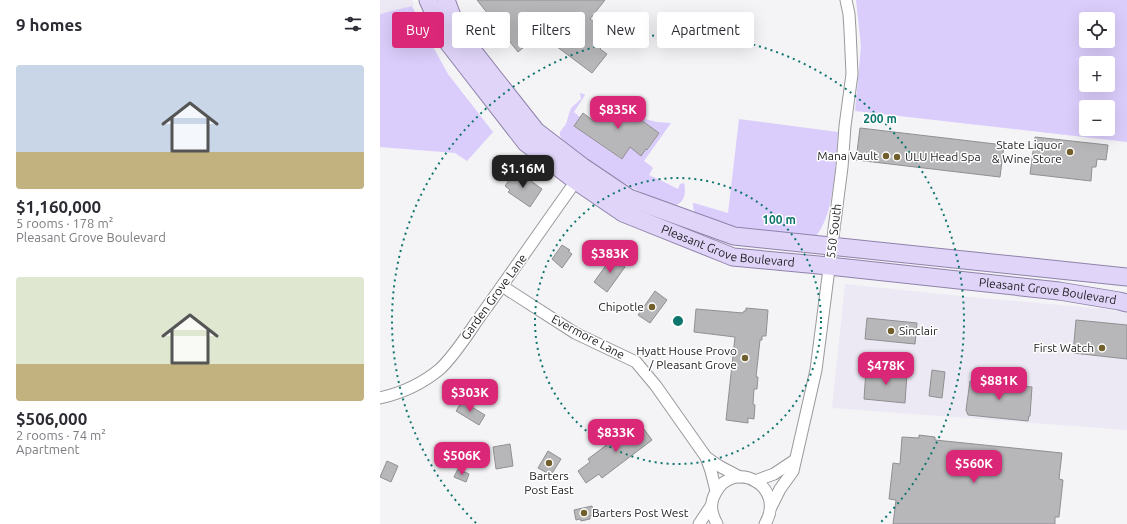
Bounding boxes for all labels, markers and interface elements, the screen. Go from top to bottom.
chip: Buy [392,12,444,48]
chip: Rent [452,12,510,48]
chip: Filters [518,12,585,48]
chip: New [593,12,649,48]
chip: Apartment [657,12,754,48]
map controls [1079,12,1115,136]
button: locate [1079,12,1115,48]
icon: filters [342,13,364,35]
text: 9 homes [16,15,82,34]
button: + [1079,56,1115,92]
icon: home [154,91,226,163]
pin: $835K [590,96,646,130]
button: − [1079,100,1115,136]
text: $835K [599,102,637,116]
text: 200 m [863,112,897,125]
place label: State Liquor & Wine Store [992,138,1062,165]
marker: State Liquor & Wine Store [1065,147,1075,157]
place label: Mana Vault [817,149,878,162]
place label: ULU Head Spa [905,150,981,163]
marker: Mana Vault [881,151,891,161]
marker: ULU Head Spa [892,152,902,162]
pin: $1.16M [490,155,556,189]
text: $1.16M [501,161,545,175]
text: $1,160,000 [16,197,101,216]
street label: 550 South [824,203,843,259]
text: 100 m [762,213,796,226]
text: 5 rooms · 178 m² [16,216,113,230]
street label: Pleasant Grove Boulevard [660,222,795,269]
text: Pleasant Grove Boulevard [16,230,166,244]
pin: $383K [582,240,638,274]
text: $383K [591,246,629,260]
street label: Garden Grove Lane [458,251,529,342]
street label: Pleasant Grove Boulevard [978,275,1117,306]
place label: Chipotle [598,300,644,313]
marker: Chipotle [647,302,657,312]
icon: home [154,303,226,375]
street label: Evermore Lane [550,312,627,361]
centre of rings [671,314,685,328]
place label: Sinclair [899,324,938,337]
marker: Sinclair [886,326,896,336]
place label: First Watch [1033,341,1094,354]
marker: First Watch [1097,343,1107,353]
place label: Hyatt House Provo / Pleasant Grove [636,344,737,371]
pin: $478K [858,352,914,386]
marker: Hyatt House Provo / Pleasant Grove [740,353,750,363]
text: $478K [867,358,905,372]
pin: $881K [971,367,1027,401]
text: $881K [980,373,1018,387]
pin: $303K [442,379,498,413]
text: $303K [451,385,489,399]
text: $506,000 [16,409,87,428]
pin: $833K [588,419,644,453]
text: $833K [597,425,635,439]
text: 2 rooms · 74 m² [16,428,106,442]
text: Apartment [16,442,80,456]
pin: $506K [434,442,490,476]
text: $506K [443,448,481,462]
pin: $560K [946,450,1002,484]
text: $560K [955,456,993,470]
marker: Barters Post East [544,458,554,468]
place label: Barters Post East [524,469,574,496]
place label: Barters Post West [592,506,689,519]
marker: Barters Post West [579,508,589,518]

